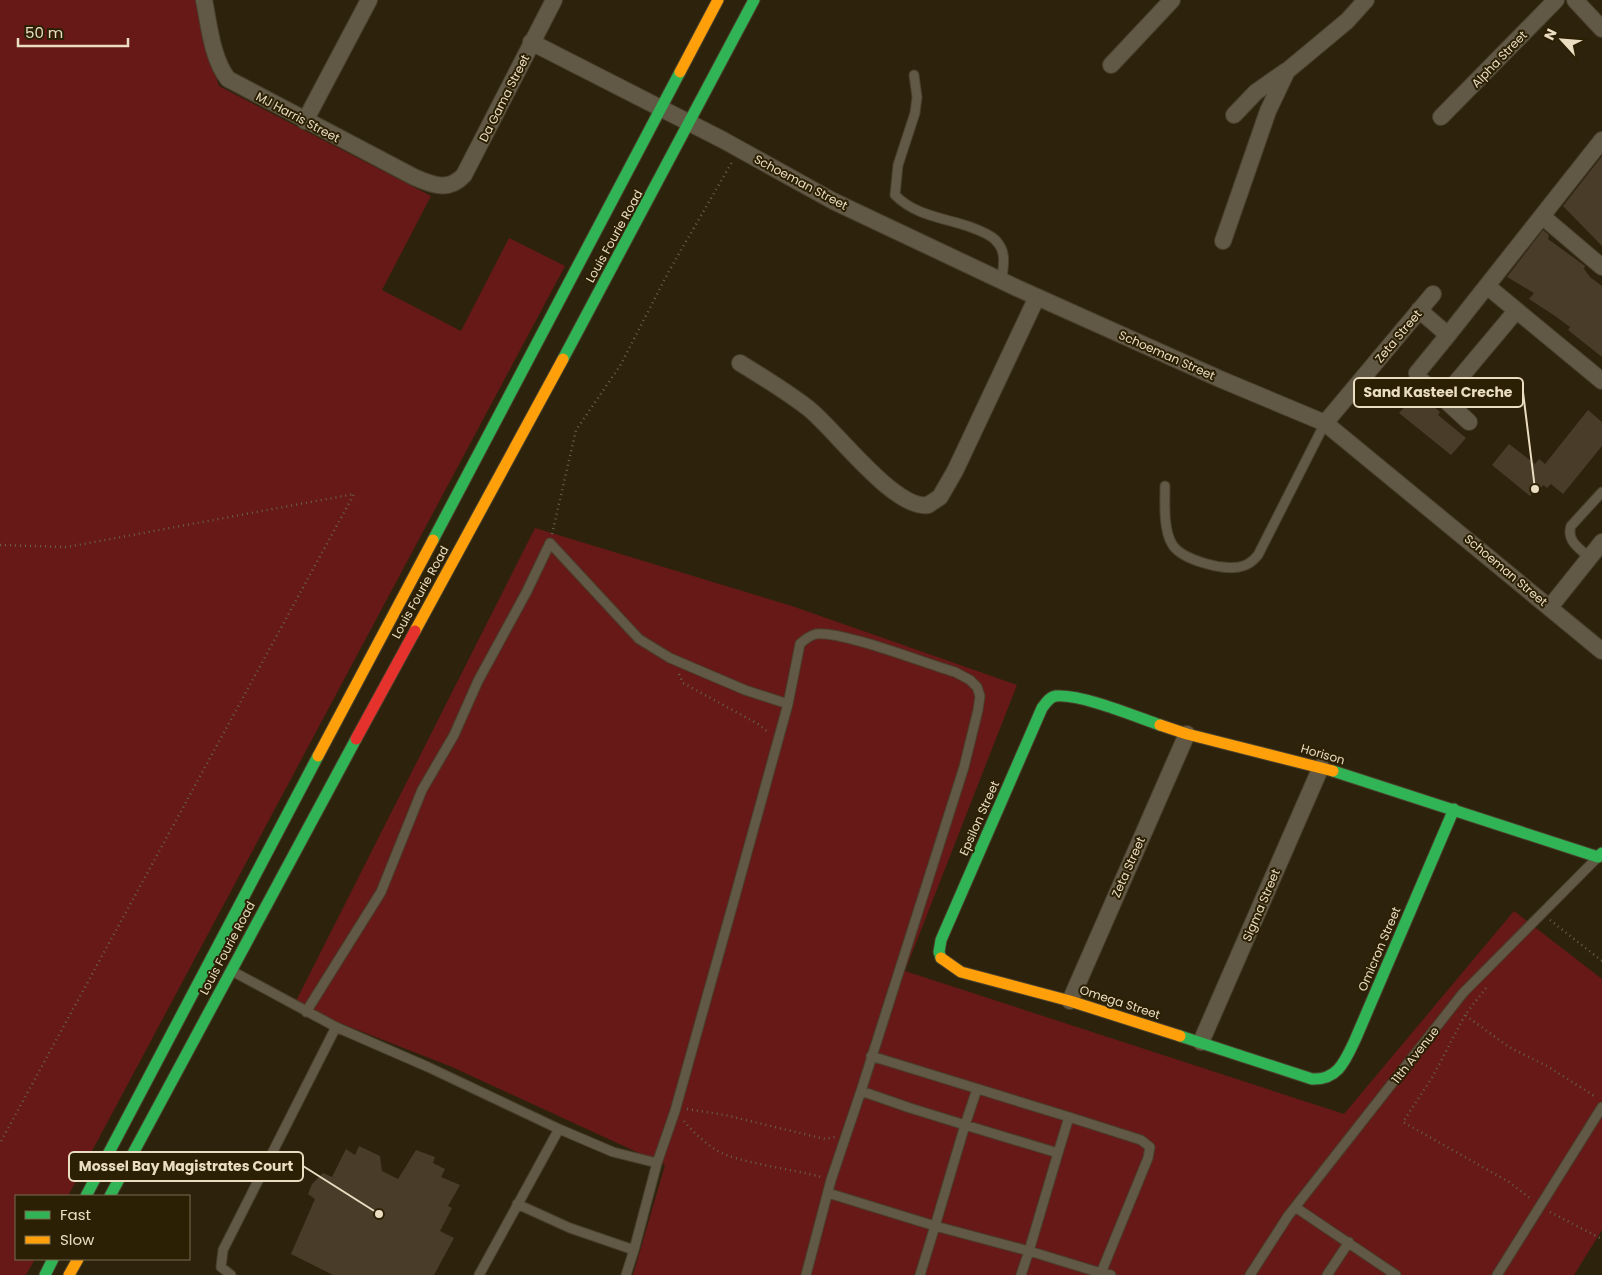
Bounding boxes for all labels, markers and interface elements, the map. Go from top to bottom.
scale bar [18,15,128,47]
north arrow [1537,15,1587,65]
text: 50 m [25,22,63,43]
text: N [1539,25,1562,43]
street label: Alpha Street [1467,27,1531,91]
street label: Da Gama Street [475,51,533,145]
street label: MJ Harris Street [253,88,343,146]
street label: Schoeman Street [751,150,851,214]
street label: Louis Fourie Road [581,187,647,285]
street label: Zeta Street [1371,306,1425,366]
street label: Schoeman Street [1116,326,1218,384]
callout: Sand Kasteel Creche [1354,378,1523,407]
text: Sand Kasteel Creche [1364,382,1513,402]
street label: Schoeman Street [1461,530,1551,610]
street label: Louis Fourie Road [387,543,453,641]
street label: Horison [1299,740,1347,768]
street label: Epsilon Street [955,778,1003,858]
street label: Zeta Street [1107,834,1149,900]
street label: Sigma Street [1238,866,1284,944]
street label: Louis Fourie Road [195,898,259,998]
street label: Omicron Street [1354,904,1404,994]
street label: Omega Street [1078,981,1162,1023]
street label: 11th Avenue [1387,1023,1443,1087]
callout: Mossel Bay Magistrates Court [69,1152,303,1181]
text: Mossel Bay Magistrates Court [79,1156,294,1176]
legend [15,1195,190,1260]
text: Fast [60,1204,91,1225]
text: Slow [60,1229,95,1250]

